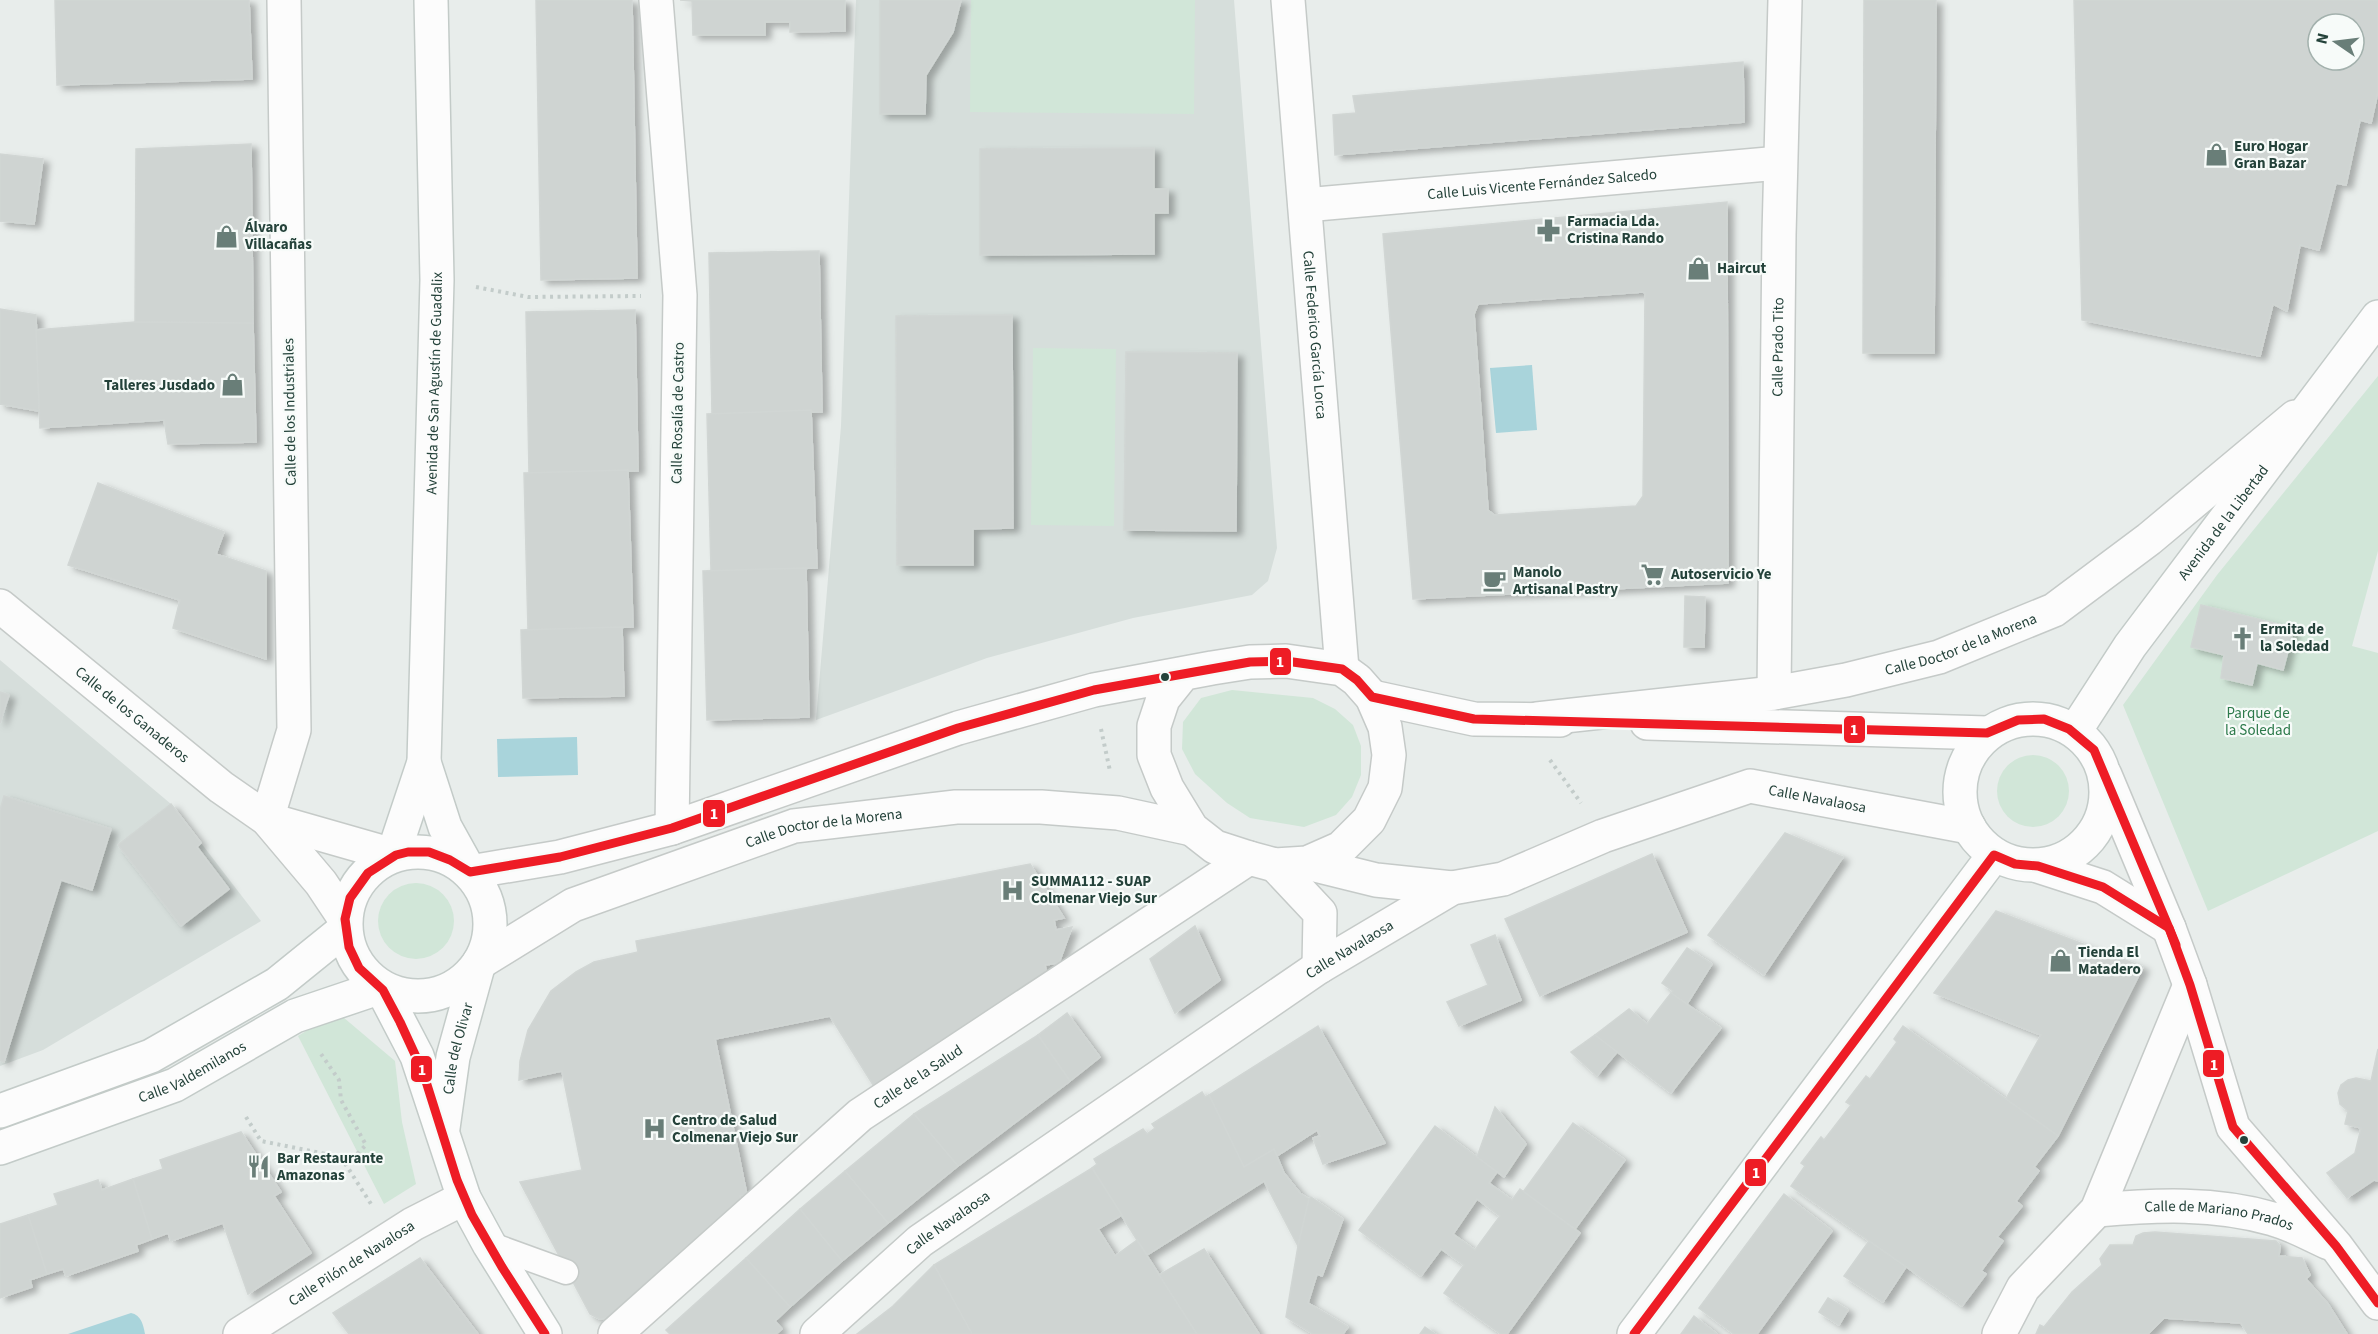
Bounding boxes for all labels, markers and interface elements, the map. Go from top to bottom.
north arrow [2306,12,2366,72]
text: N [2310,31,2334,46]
place label: Euro Hogar Gran Bazar [2234,136,2308,174]
shop icon: Euro Hogar Gran Bazar [2203,142,2229,168]
street label: Calle Luis Vicente Fernández Salcedo [1426,163,1658,205]
place label: Farmacia Lda. Cristina Rando [1567,211,1664,249]
place label: Álvaro Villacañas [244,217,312,255]
pharmacy icon: Farmacia Lda. Cristina Rando [1536,217,1562,243]
shop icon: Álvaro Villacañas [214,223,240,249]
street label: Calle Federico García Lorca [1298,250,1332,420]
shop icon: Haircut [1686,255,1712,281]
place label: Haircut [1717,258,1767,279]
street label: Avenida de San Agustín de Guadalix [421,271,448,495]
street label: Calle Prado Tito [1767,297,1789,397]
street label: Calle de los Industriales [278,338,302,486]
street label: Calle Rosalía de Castro [666,342,690,484]
shop icon: Talleres Jusdado [220,372,246,398]
place label: Talleres Jusdado [104,375,215,396]
street label: Avenida de la Libertad [2173,461,2273,584]
supermarket icon: Autoservicio Ye [1640,561,1666,587]
place label: Manolo Artisanal Pastry [1512,562,1618,600]
place label: Autoservicio Ye [1670,564,1772,585]
cafe icon: Manolo Artisanal Pastry [1482,568,1508,594]
street label: Calle Doctor de la Morena [1883,608,2040,681]
place label: Ermita de la Soledad [2260,619,2329,657]
church icon: Ermita de la Soledad [2229,625,2255,651]
line badge: 1 [1269,647,1292,676]
text: 1 [1276,651,1284,673]
street label: Calle de los Ganaderos [71,661,194,768]
unlabelled marker [1159,671,1171,683]
park label: Parque de la Soledad [2225,703,2291,741]
line badge: 1 [1843,715,1866,744]
text: 1 [1850,719,1858,741]
street label: Calle Navalaosa [1767,779,1868,818]
line badge: 1 [702,799,726,828]
text: 1 [710,803,718,825]
street label: Calle Doctor de la Morena [742,803,903,853]
place label: SUMMA112 - SUAP Colmenar Viejo Sur [1031,871,1157,909]
hospital icon: SUMMA112 - SUAP Colmenar Viejo Sur [1000,877,1026,903]
street label: Calle Navalaosa [1301,915,1397,984]
place label: Tienda El Matadero [2078,942,2141,980]
shop icon: Tienda El Matadero [2047,948,2073,974]
street label: Calle del Olivar [437,999,478,1096]
street label: Calle Valdemilanos [135,1036,250,1108]
street label: Calle de la Salud [869,1039,967,1114]
line badge: 1 [2202,1049,2225,1078]
text: 1 [2210,1054,2218,1076]
line badge: 1 [410,1055,433,1083]
text: 1 [418,1059,426,1081]
place label: Centro de Salud Colmenar Viejo Sur [672,1110,798,1148]
hospital icon: Centro de Salud Colmenar Viejo Sur [641,1116,667,1142]
unlabelled marker [2238,1134,2250,1146]
place label: Bar Restaurante Amazonas [276,1148,383,1186]
restaurant icon: Bar Restaurante Amazonas [246,1154,272,1180]
line badge: 1 [1744,1158,1767,1187]
text: 1 [1752,1162,1760,1184]
street label: Calle Navalaosa [901,1185,994,1260]
street label: Calle de Mariano Prados [2144,1196,2297,1236]
street label: Calle Pilón de Navalosa [284,1215,419,1311]

